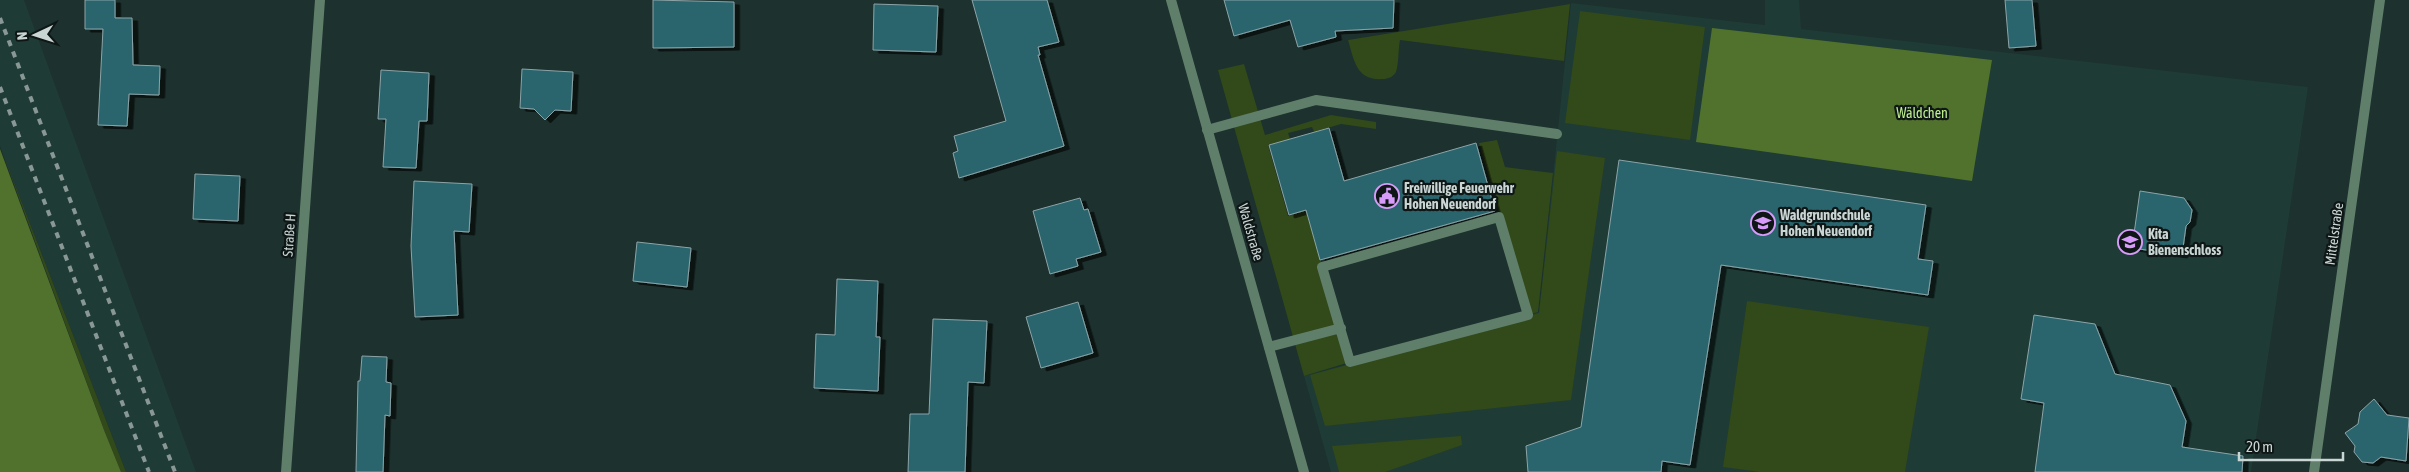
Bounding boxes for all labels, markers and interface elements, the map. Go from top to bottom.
north arrow [10,10,60,60]
text: N [14,31,30,41]
park label: Wäldchen [1896,105,1948,121]
place label: Freiwillige Feuerwehr Hohen Neuendorf [1404,180,1515,212]
public building icon: Freiwillige Feuerwehr Hohen Neuendorf [1374,183,1400,209]
street label: Waldstraße [1235,202,1267,262]
street label: Mittelstraße [2322,202,2346,266]
place label: Waldgrundschule Hohen Neuendorf [1779,207,1872,239]
school or university icon: Waldgrundschule Hohen Neuendorf [1750,210,1776,236]
street label: Straße H [280,213,298,257]
place label: Kita Bienenschloss [2148,226,2221,258]
school or university icon: Kita Bienenschloss [2117,229,2143,255]
scale bar [2239,430,2343,462]
text: 20 m [2246,438,2273,455]

